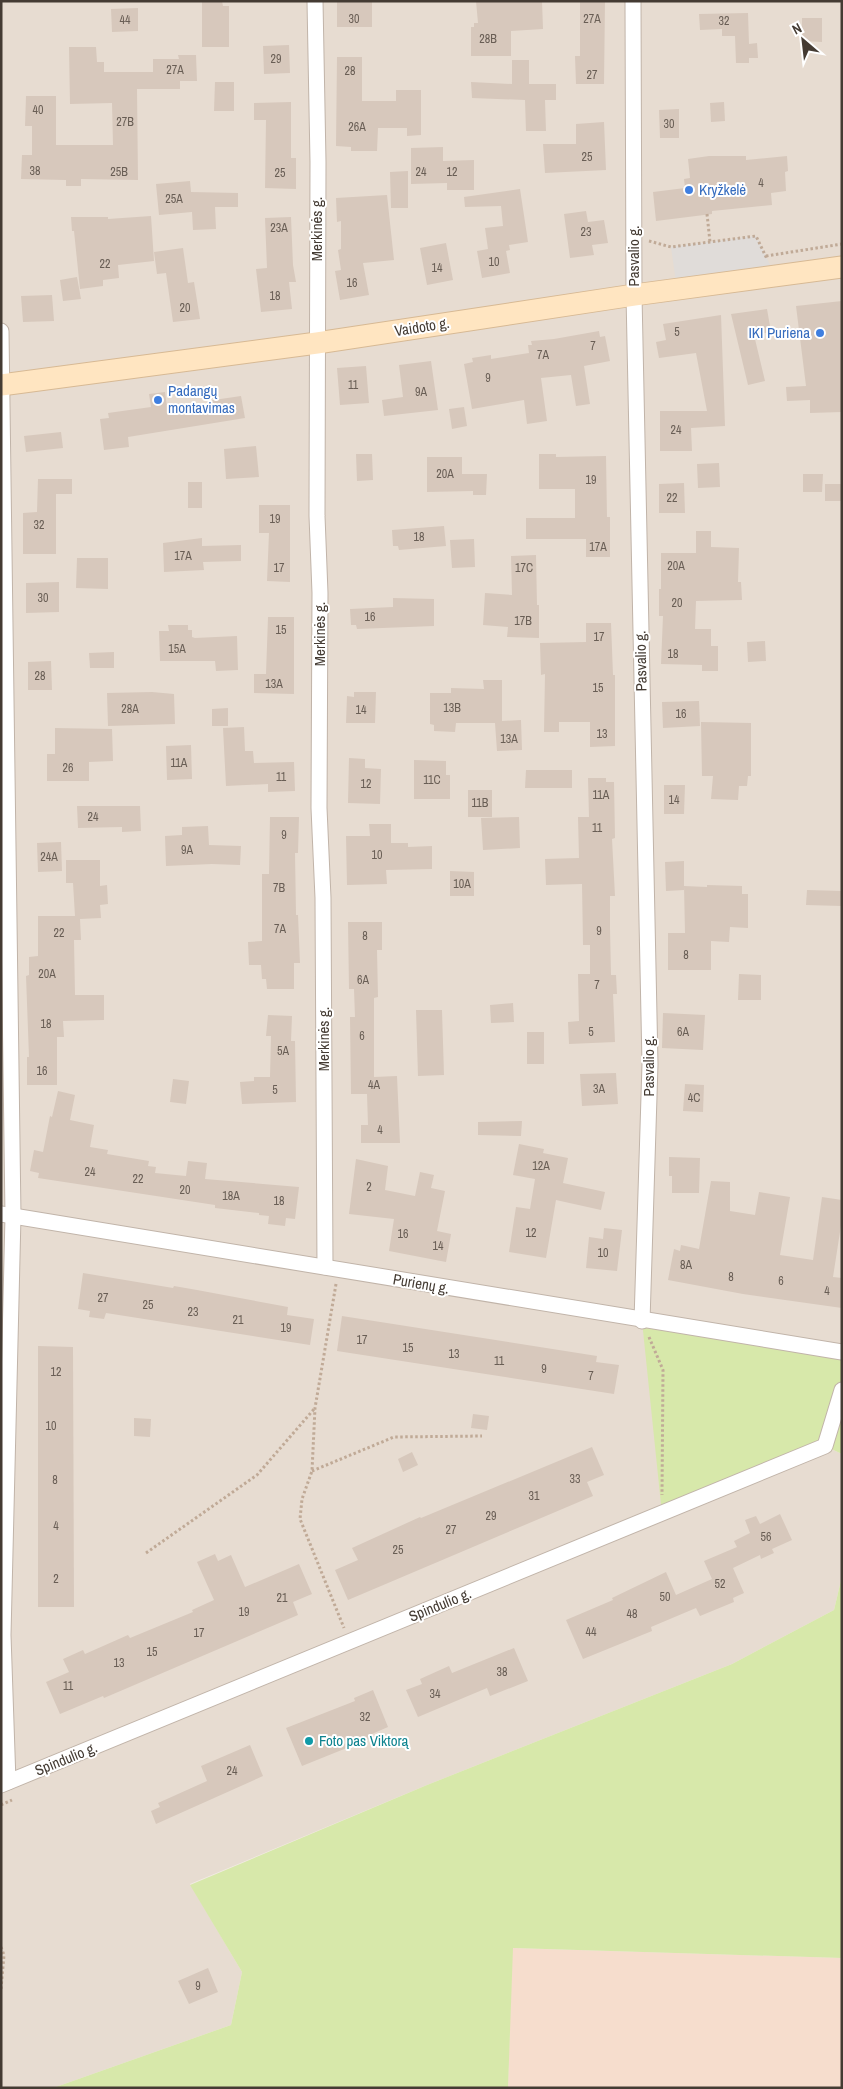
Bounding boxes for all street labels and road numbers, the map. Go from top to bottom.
street label: Merkinės g. [306,197,327,261]
street label: Pasvalio g. [623,226,644,286]
street label: Vaidoto g. [393,312,451,341]
street label: Merkinės g. [309,602,330,666]
street label: Pasvalio g. [629,630,652,692]
street label: Merkinės g. [313,1007,334,1071]
street label: Pasvalio g. [638,1036,659,1096]
street label: Purienų g. [391,1268,451,1299]
street label: Spindulio g. [405,1583,474,1627]
street label: Spindulio g. [31,1737,100,1781]

